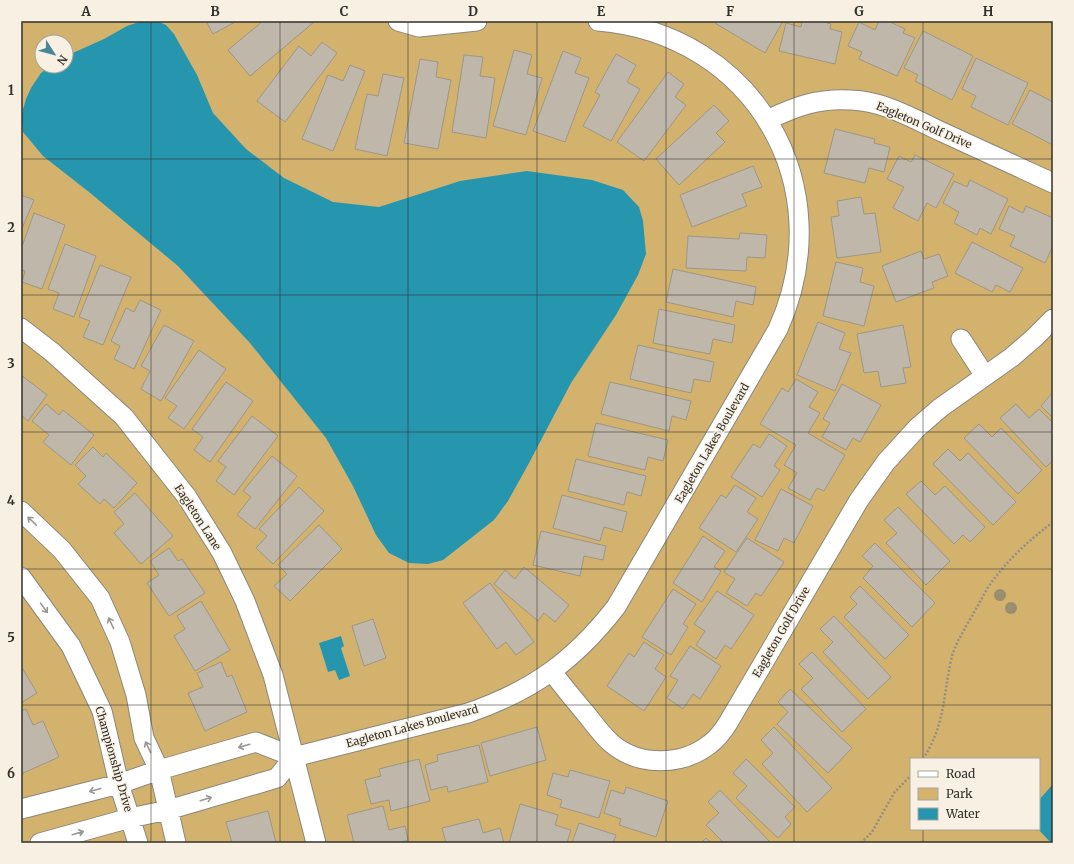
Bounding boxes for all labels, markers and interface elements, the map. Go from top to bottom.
text: A [80,3,91,20]
text: B [210,3,220,20]
text: C [340,3,349,20]
text: D [468,3,478,20]
text: E [597,3,606,20]
text: F [726,3,734,20]
text: G [854,3,864,20]
text: H [983,3,994,20]
north arrow [34,34,74,74]
text: N [54,52,70,68]
text: 1 [8,82,14,99]
street label: Eagleton Golf Drive [874,99,974,152]
text: 2 [7,219,15,236]
text: 3 [7,355,15,372]
street label: Eagleton Lakes Boulevard [672,380,752,506]
street label: Eagleton Lane [172,482,225,553]
text: 4 [7,492,16,509]
one-way arrow [27,516,37,526]
street label: Eagleton Golf Drive [749,584,813,680]
one-way arrow [40,603,48,614]
one-way arrow [107,617,114,629]
text: 5 [7,629,15,646]
street label: Eagleton Lakes Boulevard [344,701,480,750]
street label: Championship Drive [92,705,136,813]
one-way arrow [144,741,151,753]
one-way arrow [238,743,251,750]
legend [910,758,1040,830]
text: 6 [7,765,15,782]
text: Road [946,766,975,781]
text: Park [946,786,973,801]
one-way arrow [89,787,102,794]
one-way arrow [199,795,212,802]
text: Water [945,806,981,821]
one-way arrow [71,828,84,836]

